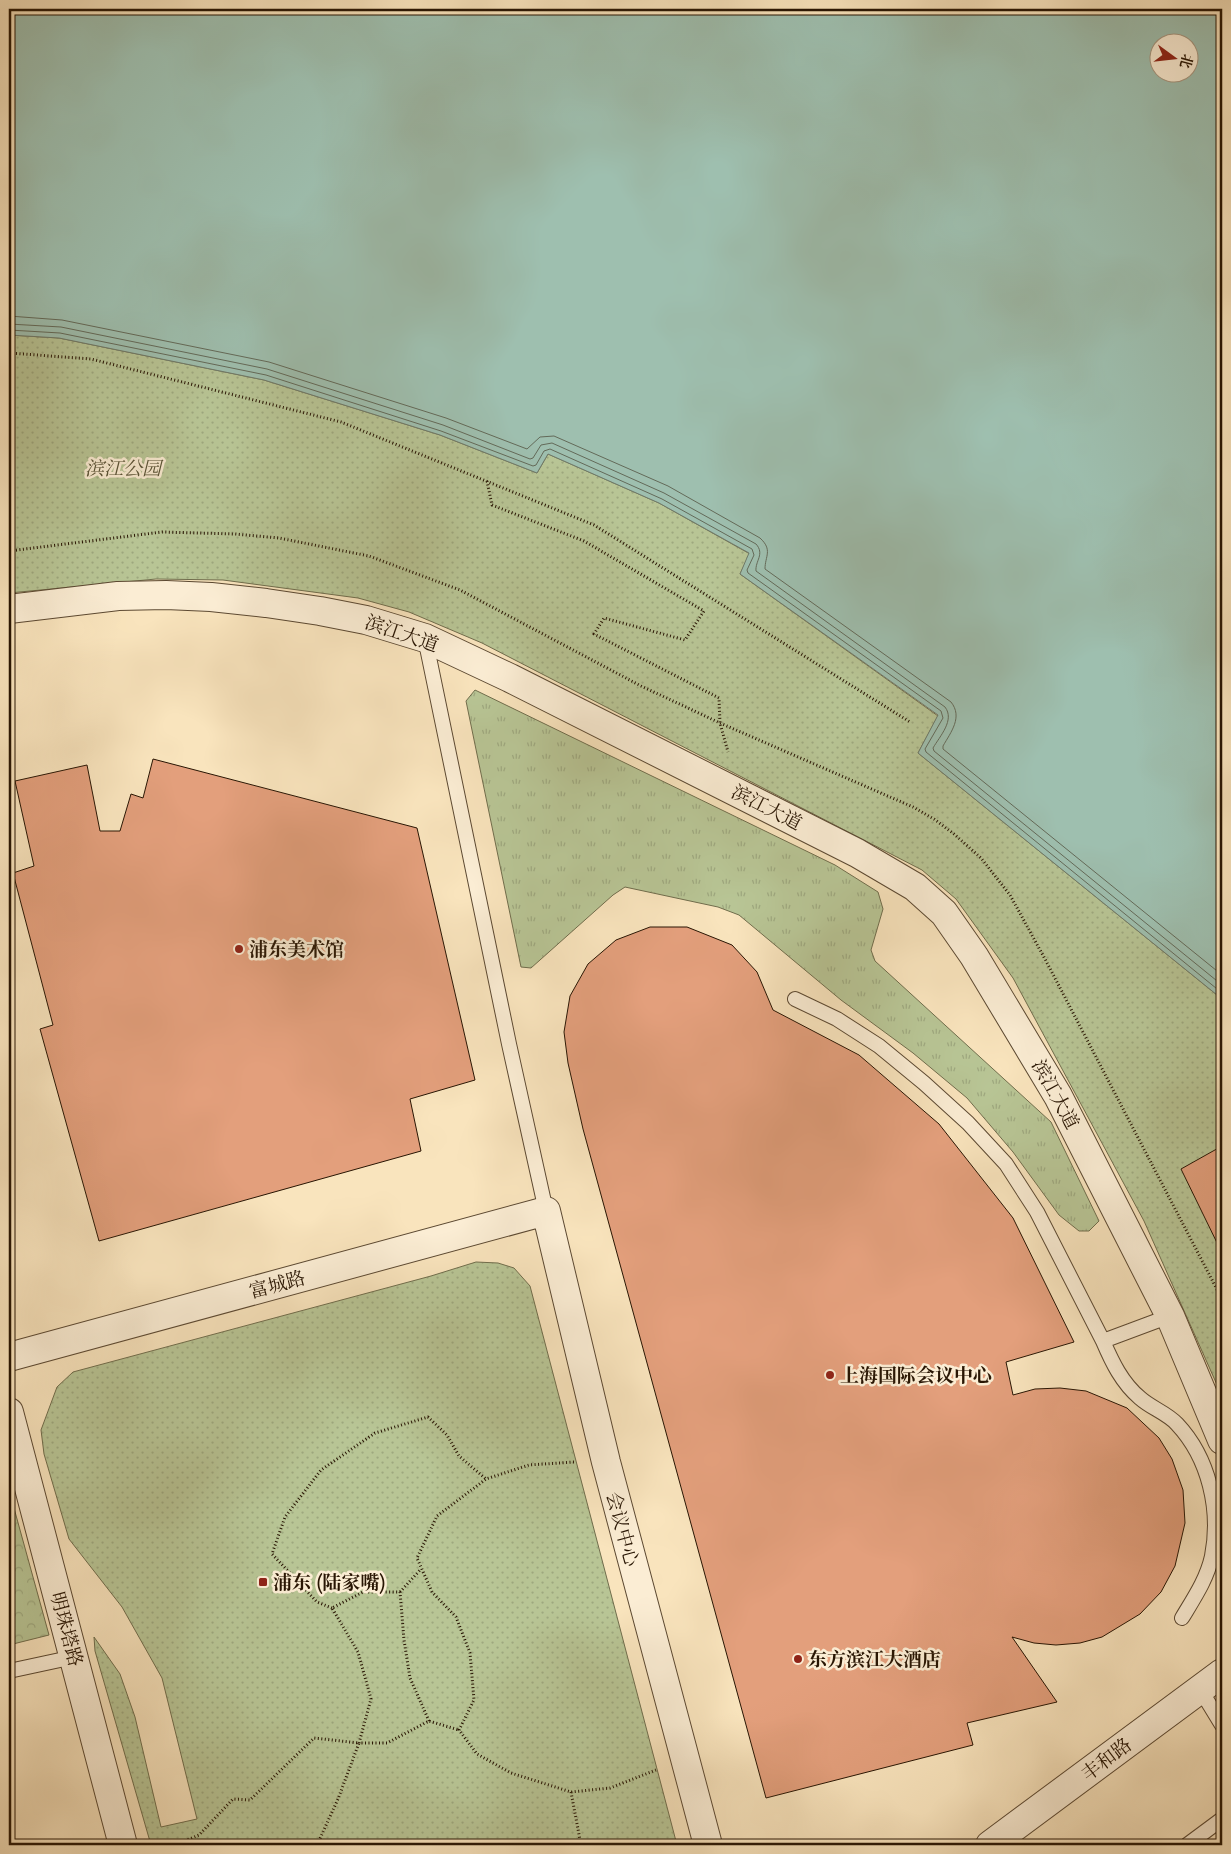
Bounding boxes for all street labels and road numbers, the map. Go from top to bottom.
street label: 滨江大道 [362,609,442,659]
street label: 滨江大道 [727,779,806,837]
street label: 滨江大道 [1025,1055,1085,1134]
street label: 富城路 [246,1265,308,1305]
street label: 会议中心 [600,1489,644,1569]
street label: 明珠塔路 [44,1589,88,1669]
street label: 丰和路 [1076,1732,1137,1787]

